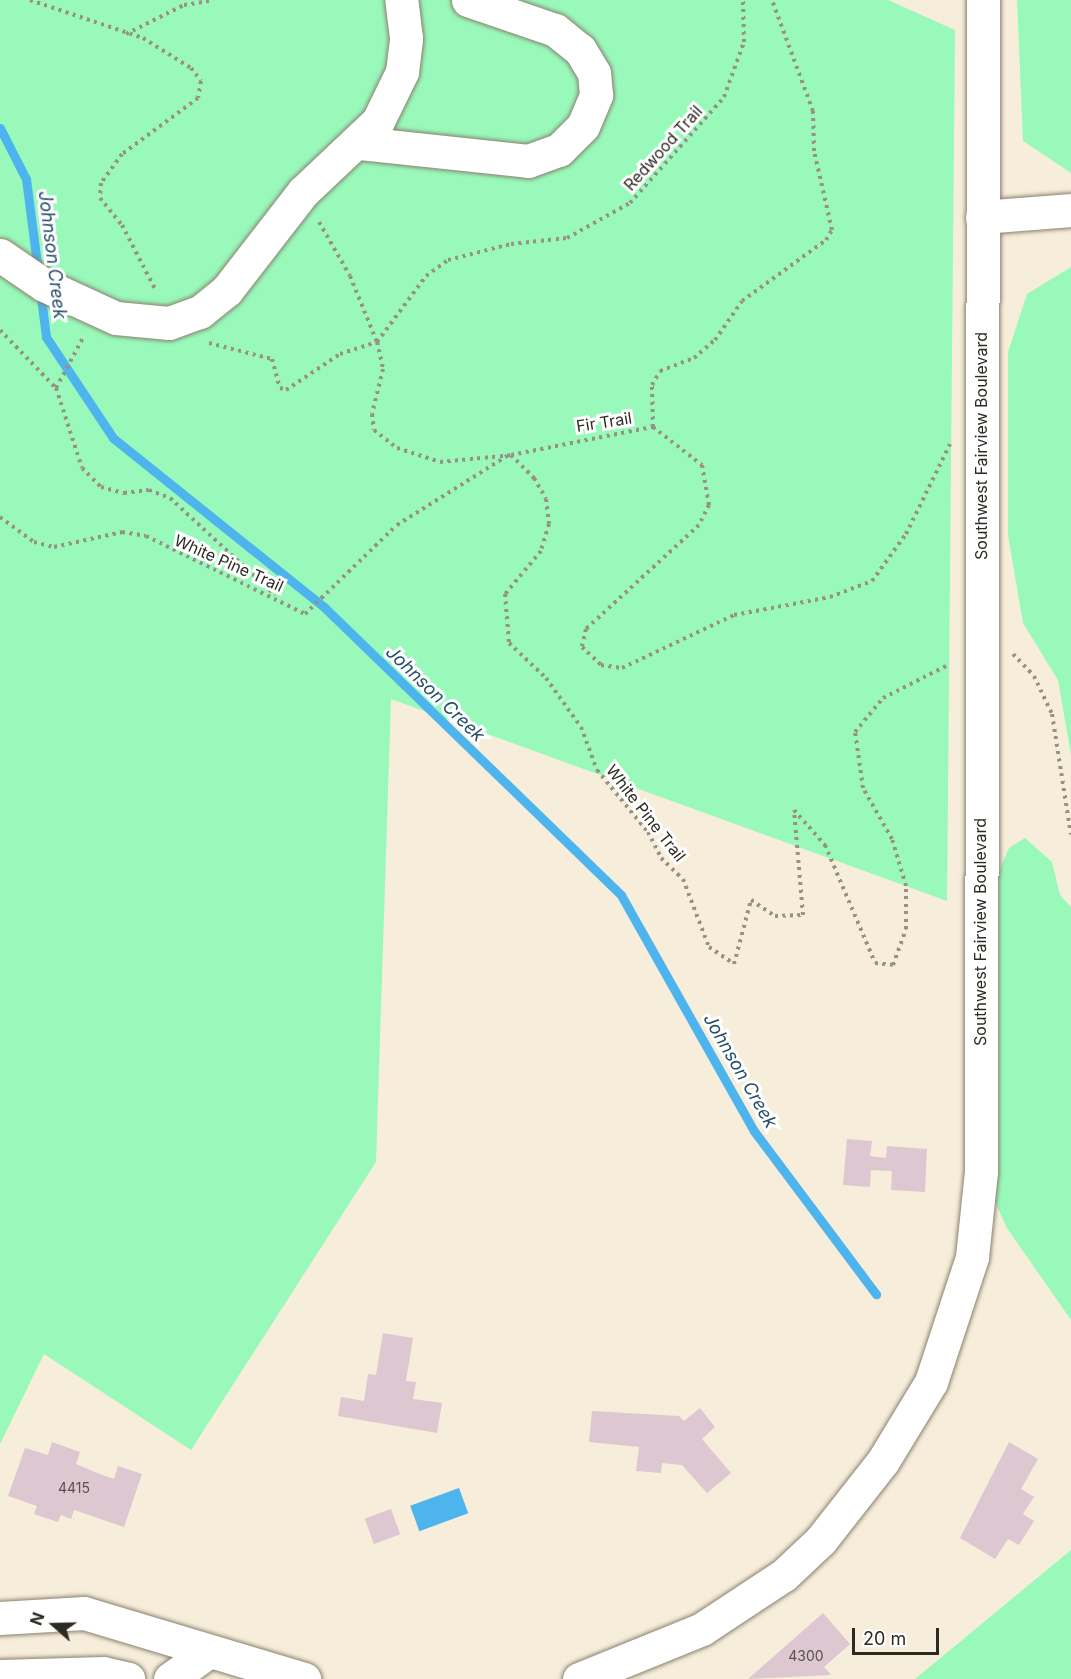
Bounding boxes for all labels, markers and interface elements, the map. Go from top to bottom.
street label: Redwood Trail [620,102,706,194]
water label: Johnson Creek [33,190,71,320]
street label: Southwest Fairview Boulevard [971,332,991,560]
street label: Fir Trail [575,408,633,436]
street label: White Pine Trail [171,530,287,596]
water label: Johnson Creek [381,642,489,746]
street label: White Pine Trail [602,761,690,865]
street label: Southwest Fairview Boulevard [970,818,990,1046]
water label: Johnson Creek [698,1010,782,1132]
house number: 4415 [58,1480,90,1496]
north arrow [24,1595,84,1655]
text: N [26,1610,49,1628]
scale bar [855,1616,942,1654]
text: 20 m [863,1628,906,1649]
house number: 4300 [788,1648,824,1664]

